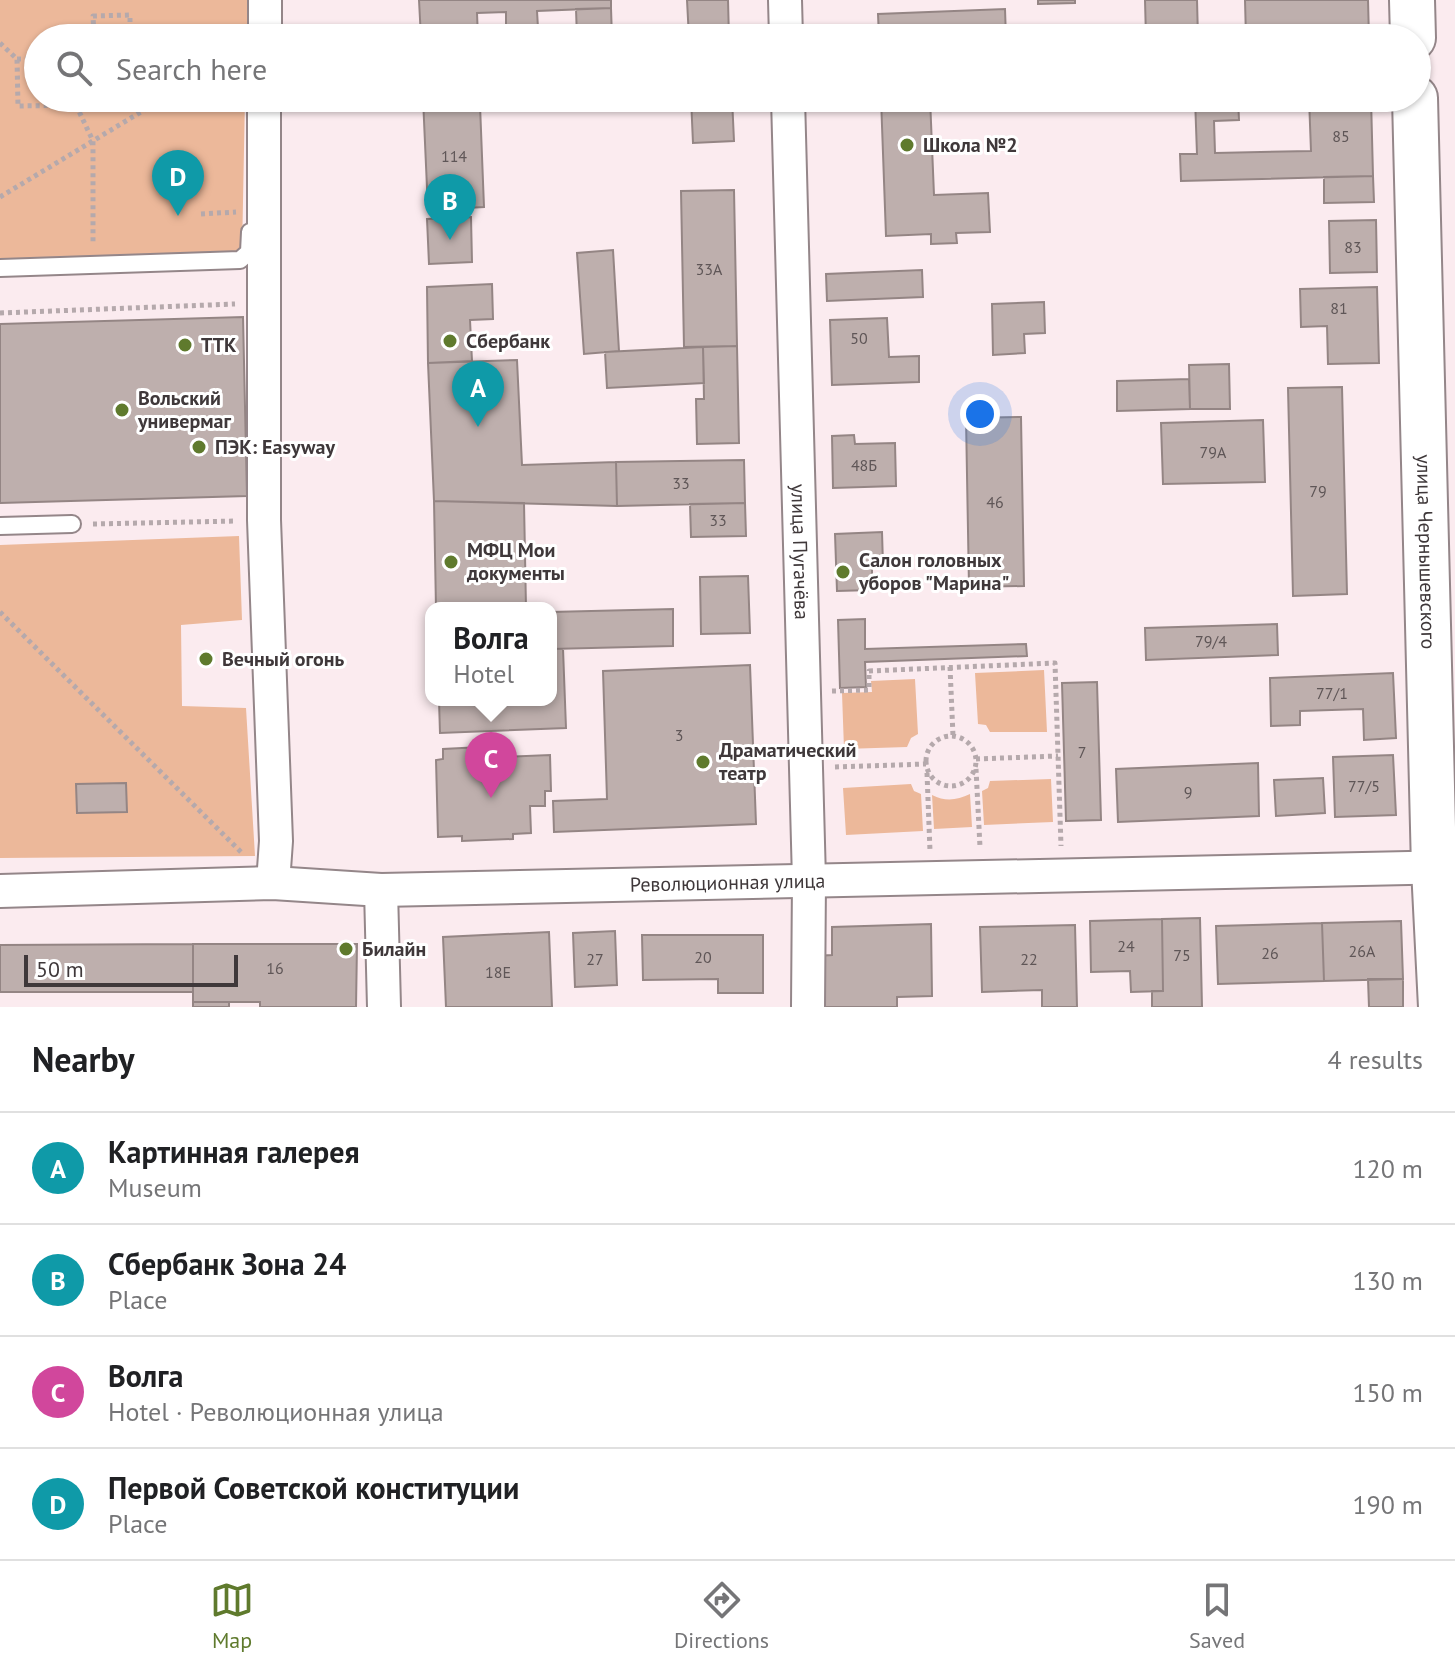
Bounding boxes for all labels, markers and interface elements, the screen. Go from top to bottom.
search box [24,24,1431,112]
icon: search [52,46,96,90]
text: Search here [116,49,267,88]
house number: 85 [1332,126,1350,146]
place label: Школа №2 [923,132,1018,158]
marker: Школа №2 [898,136,916,154]
house number: 114 [441,146,467,166]
pin: D [152,150,204,216]
pin: B [424,174,476,240]
house number: 83 [1344,237,1362,257]
house number: 33А [696,259,723,279]
house number: 81 [1330,298,1348,318]
place label: Сбербанк [466,328,550,354]
house number: 50 [850,328,868,348]
place label: ТТК [201,332,237,358]
marker: Сбербанк [441,332,459,350]
marker: ТТК [176,336,194,354]
pin: A [452,361,504,427]
place label: Вольский универмаг [137,385,231,434]
your location [960,394,1000,434]
marker: Вольский универмаг [113,401,131,419]
place label: ПЭК: Easyway [215,434,335,460]
marker: ПЭК: Easyway [190,438,208,456]
house number: 79А [1200,442,1227,462]
street label: улица Чернышевского [1411,454,1442,650]
house number: 48Б [851,455,877,475]
house number: 33 [672,473,690,493]
house number: 79 [1309,481,1327,501]
street label: улица Пугачёва [785,484,815,620]
house number: 46 [986,492,1004,512]
house number: 33 [709,510,727,530]
place label: МФЦ Мои документы [466,537,565,586]
place label: Салон головных уборов "Марина" [858,547,1009,596]
marker: МФЦ Мои документы [442,553,460,571]
marker: Салон головных уборов "Марина" [834,563,852,581]
popup [425,602,557,706]
text: Волга [453,618,529,657]
house number: 79/4 [1195,631,1227,651]
place label: Вечный огонь [222,646,344,672]
marker: Вечный огонь [197,650,215,668]
text: Hotel [453,657,514,690]
house number: 77/1 [1316,683,1348,703]
house number: 3 [675,725,683,745]
pin: C [465,732,517,798]
place label: Драматический театр [719,737,856,786]
house number: 7 [1078,742,1086,762]
marker: Драматический театр [694,753,712,771]
house number: 77/5 [1348,776,1380,796]
house number: 9 [1184,782,1192,802]
street label: Революционная улица [630,867,826,898]
place label: Билайн [362,936,426,962]
house number: 24 [1117,936,1135,956]
marker: Билайн [337,940,355,958]
house number: 26А [1349,941,1376,961]
house number: 26 [1261,943,1279,963]
house number: 75 [1173,945,1191,965]
house number: 20 [694,947,712,967]
house number: 27 [586,949,604,969]
house number: 22 [1020,949,1038,969]
scale bar [24,951,238,987]
text: 50 m [36,955,84,983]
house number: 16 [266,958,284,978]
house number: 18Е [485,962,511,982]
text: Nearby [32,1037,134,1081]
text: 4 results [1328,1043,1423,1076]
text: Картинная галерея [108,1132,360,1171]
text: A [50,1152,66,1185]
text: 120 m [1352,1152,1423,1185]
text: Museum [108,1171,202,1204]
text: Сбербанк Зона 24 [108,1244,346,1283]
text: B [50,1264,66,1297]
text: 130 m [1352,1264,1423,1297]
text: Place [108,1283,167,1316]
text: Волга [108,1356,183,1395]
text: C [51,1376,65,1409]
text: 150 m [1352,1376,1423,1409]
text: Hotel · Революционная улица [108,1395,444,1428]
text: Первой Советской конституции [108,1468,519,1507]
text: D [50,1488,66,1521]
text: 190 m [1352,1488,1423,1521]
text: Place [108,1507,167,1540]
tab: Map [210,1578,254,1654]
tab: Directions [674,1578,769,1654]
tab: Saved [1189,1578,1245,1654]

